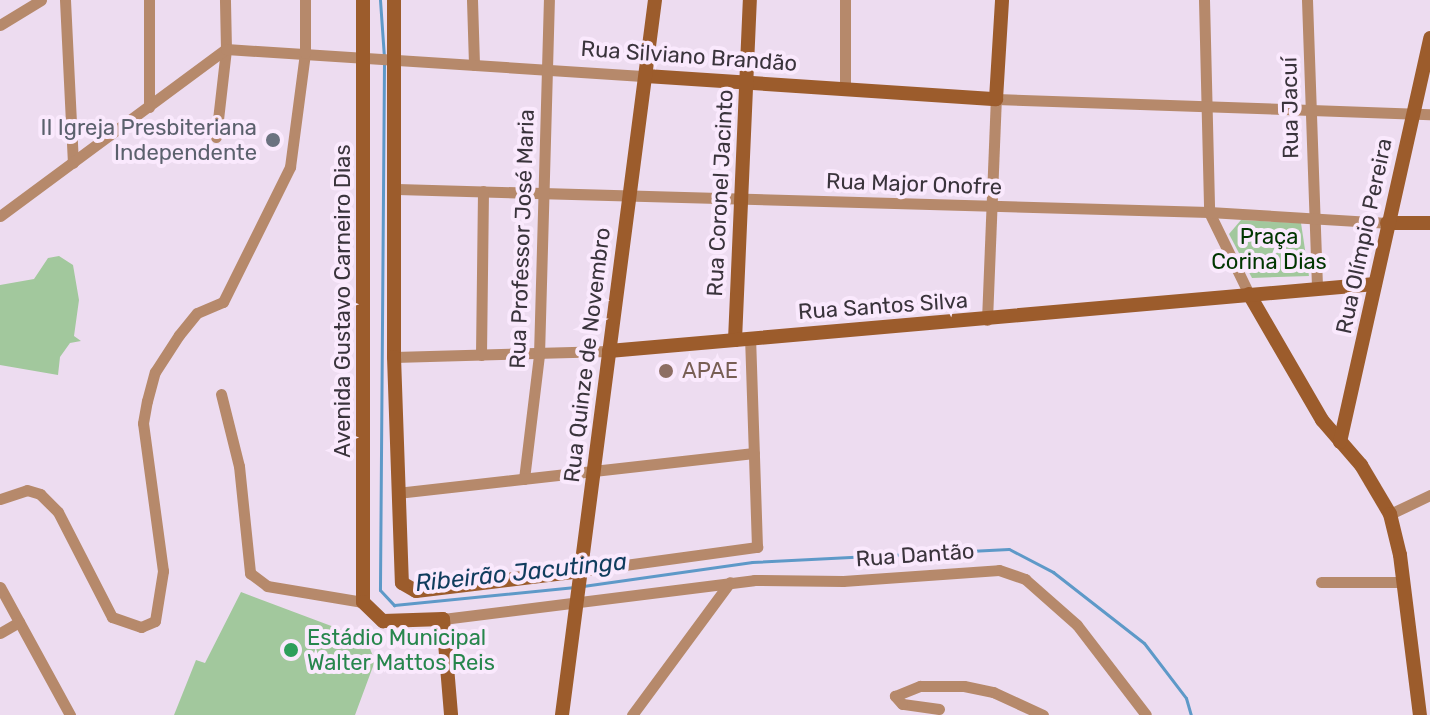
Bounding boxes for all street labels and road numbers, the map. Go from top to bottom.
street label: Rua Silviano Brandão [580,35,798,77]
street label: Rua Jacuí [1276,57,1304,159]
street label: Rua Coronel Jacinto [701,89,739,297]
street label: Rua Professor José Maria [504,108,540,370]
street label: Rua Olímpio Pereira [1330,136,1398,336]
street label: Avenida Gustavo Carneiro Dias [330,144,356,458]
street label: Rua Major Onofre [825,168,1003,200]
street label: Rua Quinze de Novembro [558,226,616,484]
street label: Rua Santos Silva [797,287,969,325]
street label: Rua Dantão [855,538,975,572]

